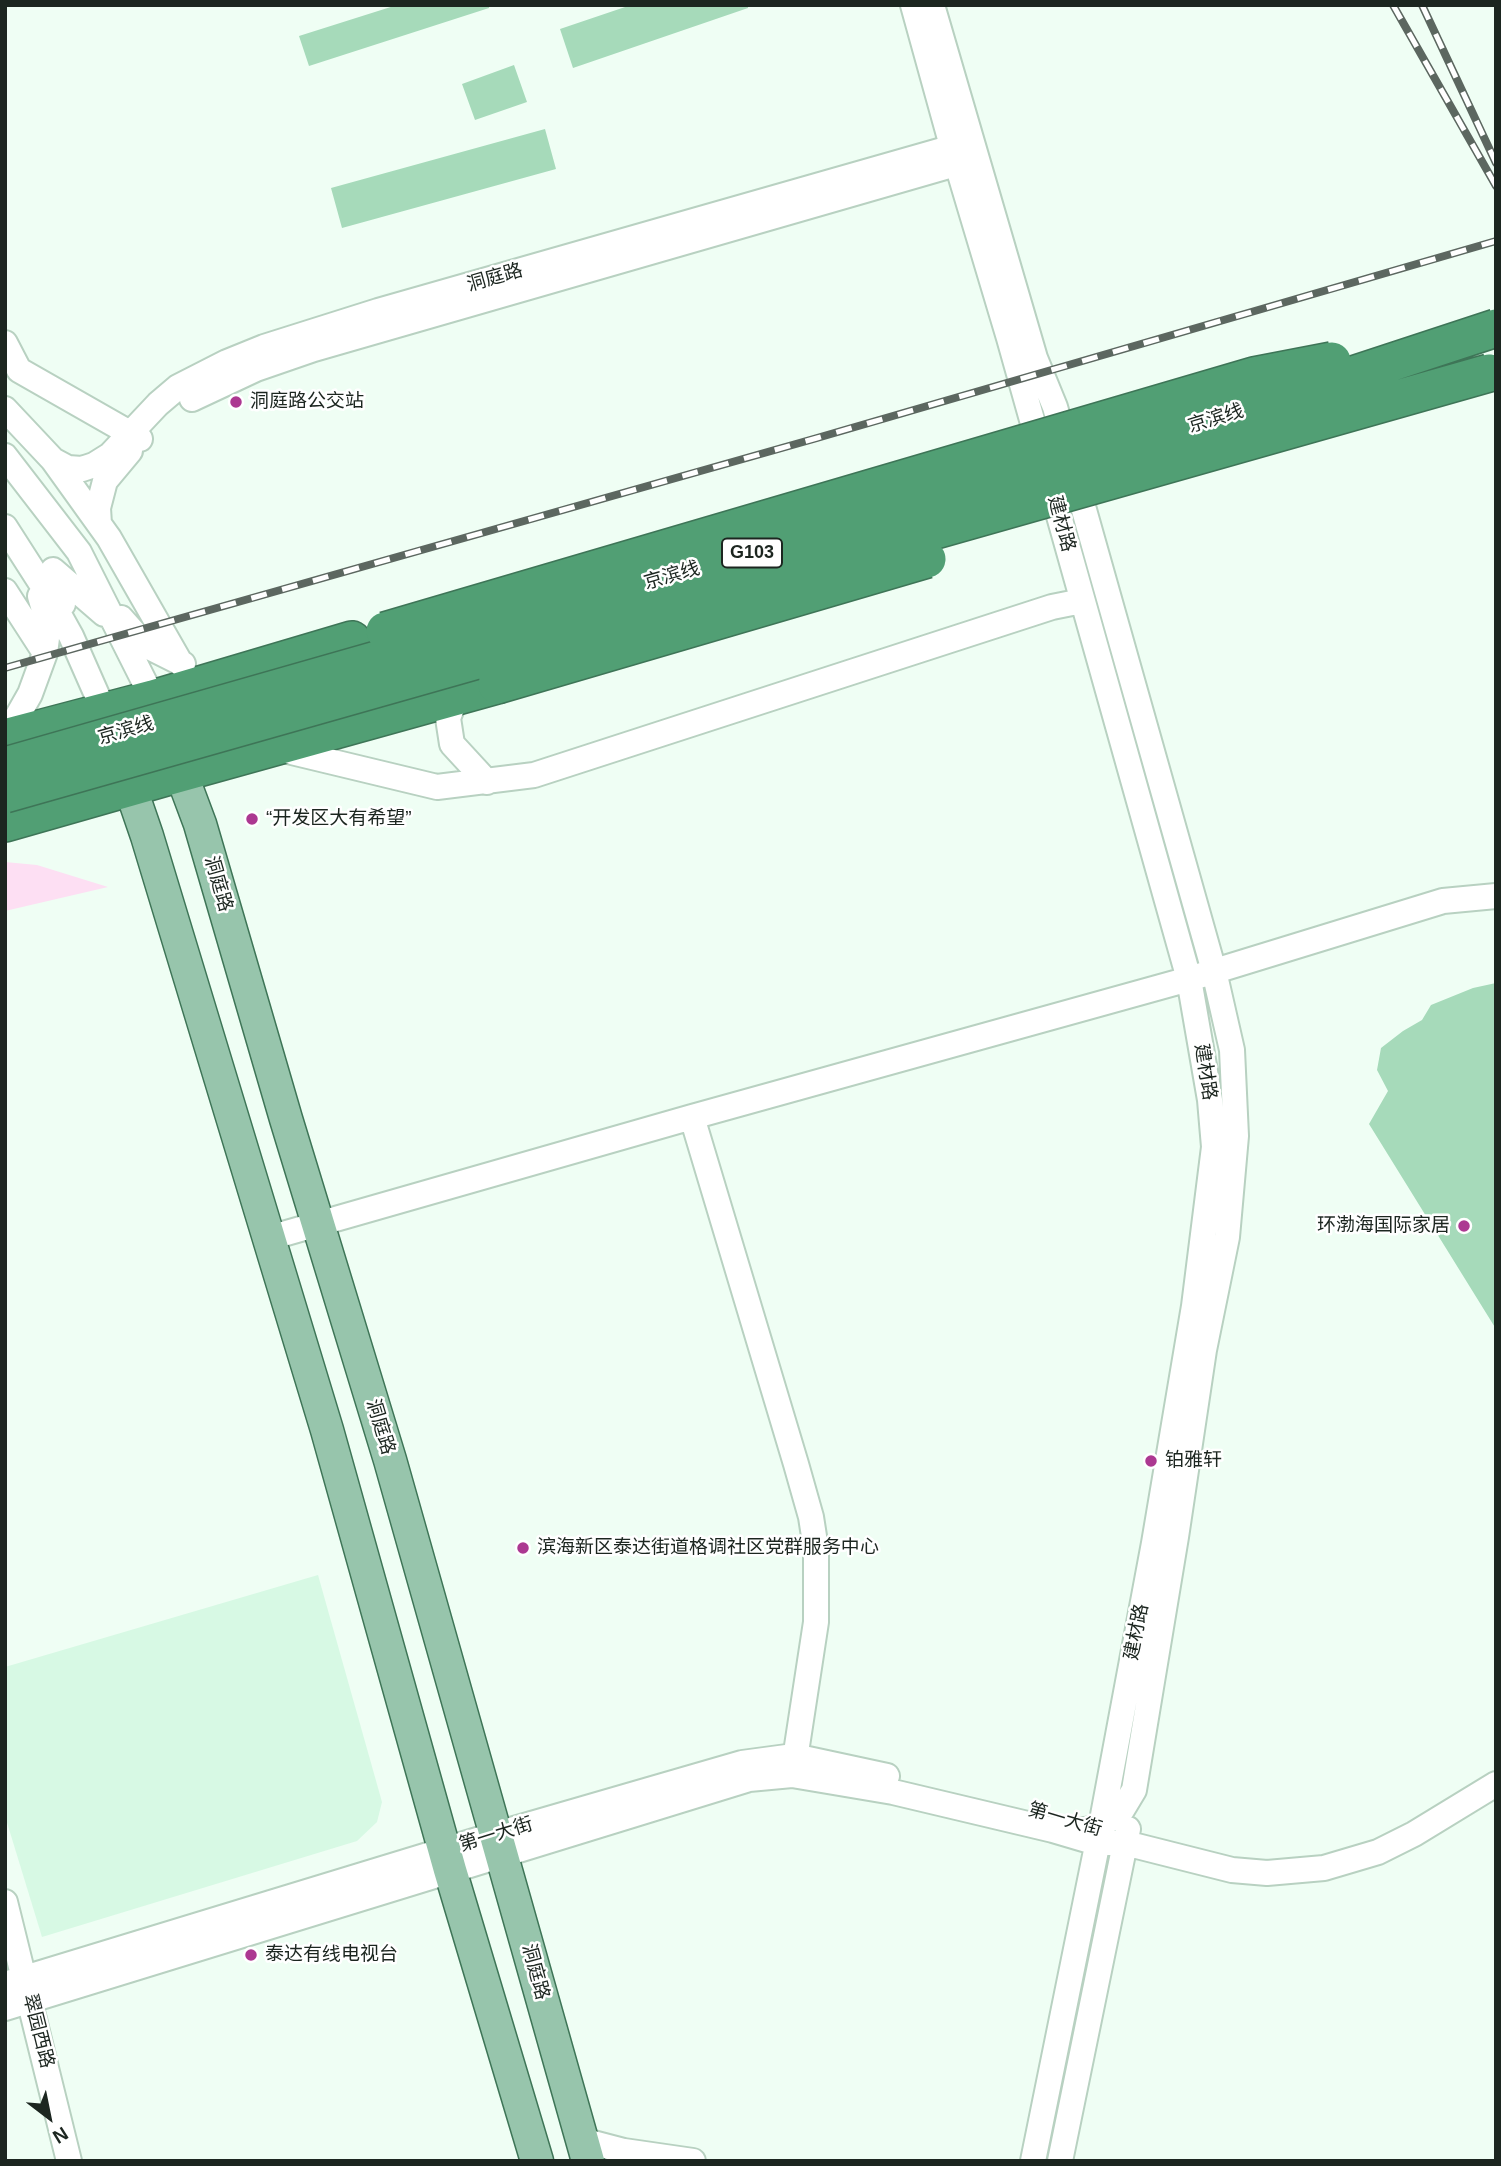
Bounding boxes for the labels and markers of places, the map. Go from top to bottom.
place label: 洞庭路公交站 [250,391,364,413]
marker: 洞庭路公交站 [228,394,244,410]
place label: “开发区大有希望” [266,808,412,830]
marker: “开发区大有希望” [244,811,260,827]
place label: 环渤海国际家居 [1317,1215,1450,1237]
marker: 环渤海国际家居 [1456,1218,1472,1234]
place label: 铂雅轩 [1165,1450,1222,1472]
marker: 铂雅轩 [1143,1453,1159,1469]
place label: 滨海新区泰达街道格调社区党群服务中心 [537,1537,879,1559]
marker: 滨海新区泰达街道格调社区党群服务中心 [515,1540,531,1556]
place label: 泰达有线电视台 [265,1944,398,1966]
marker: 泰达有线电视台 [243,1947,259,1963]

